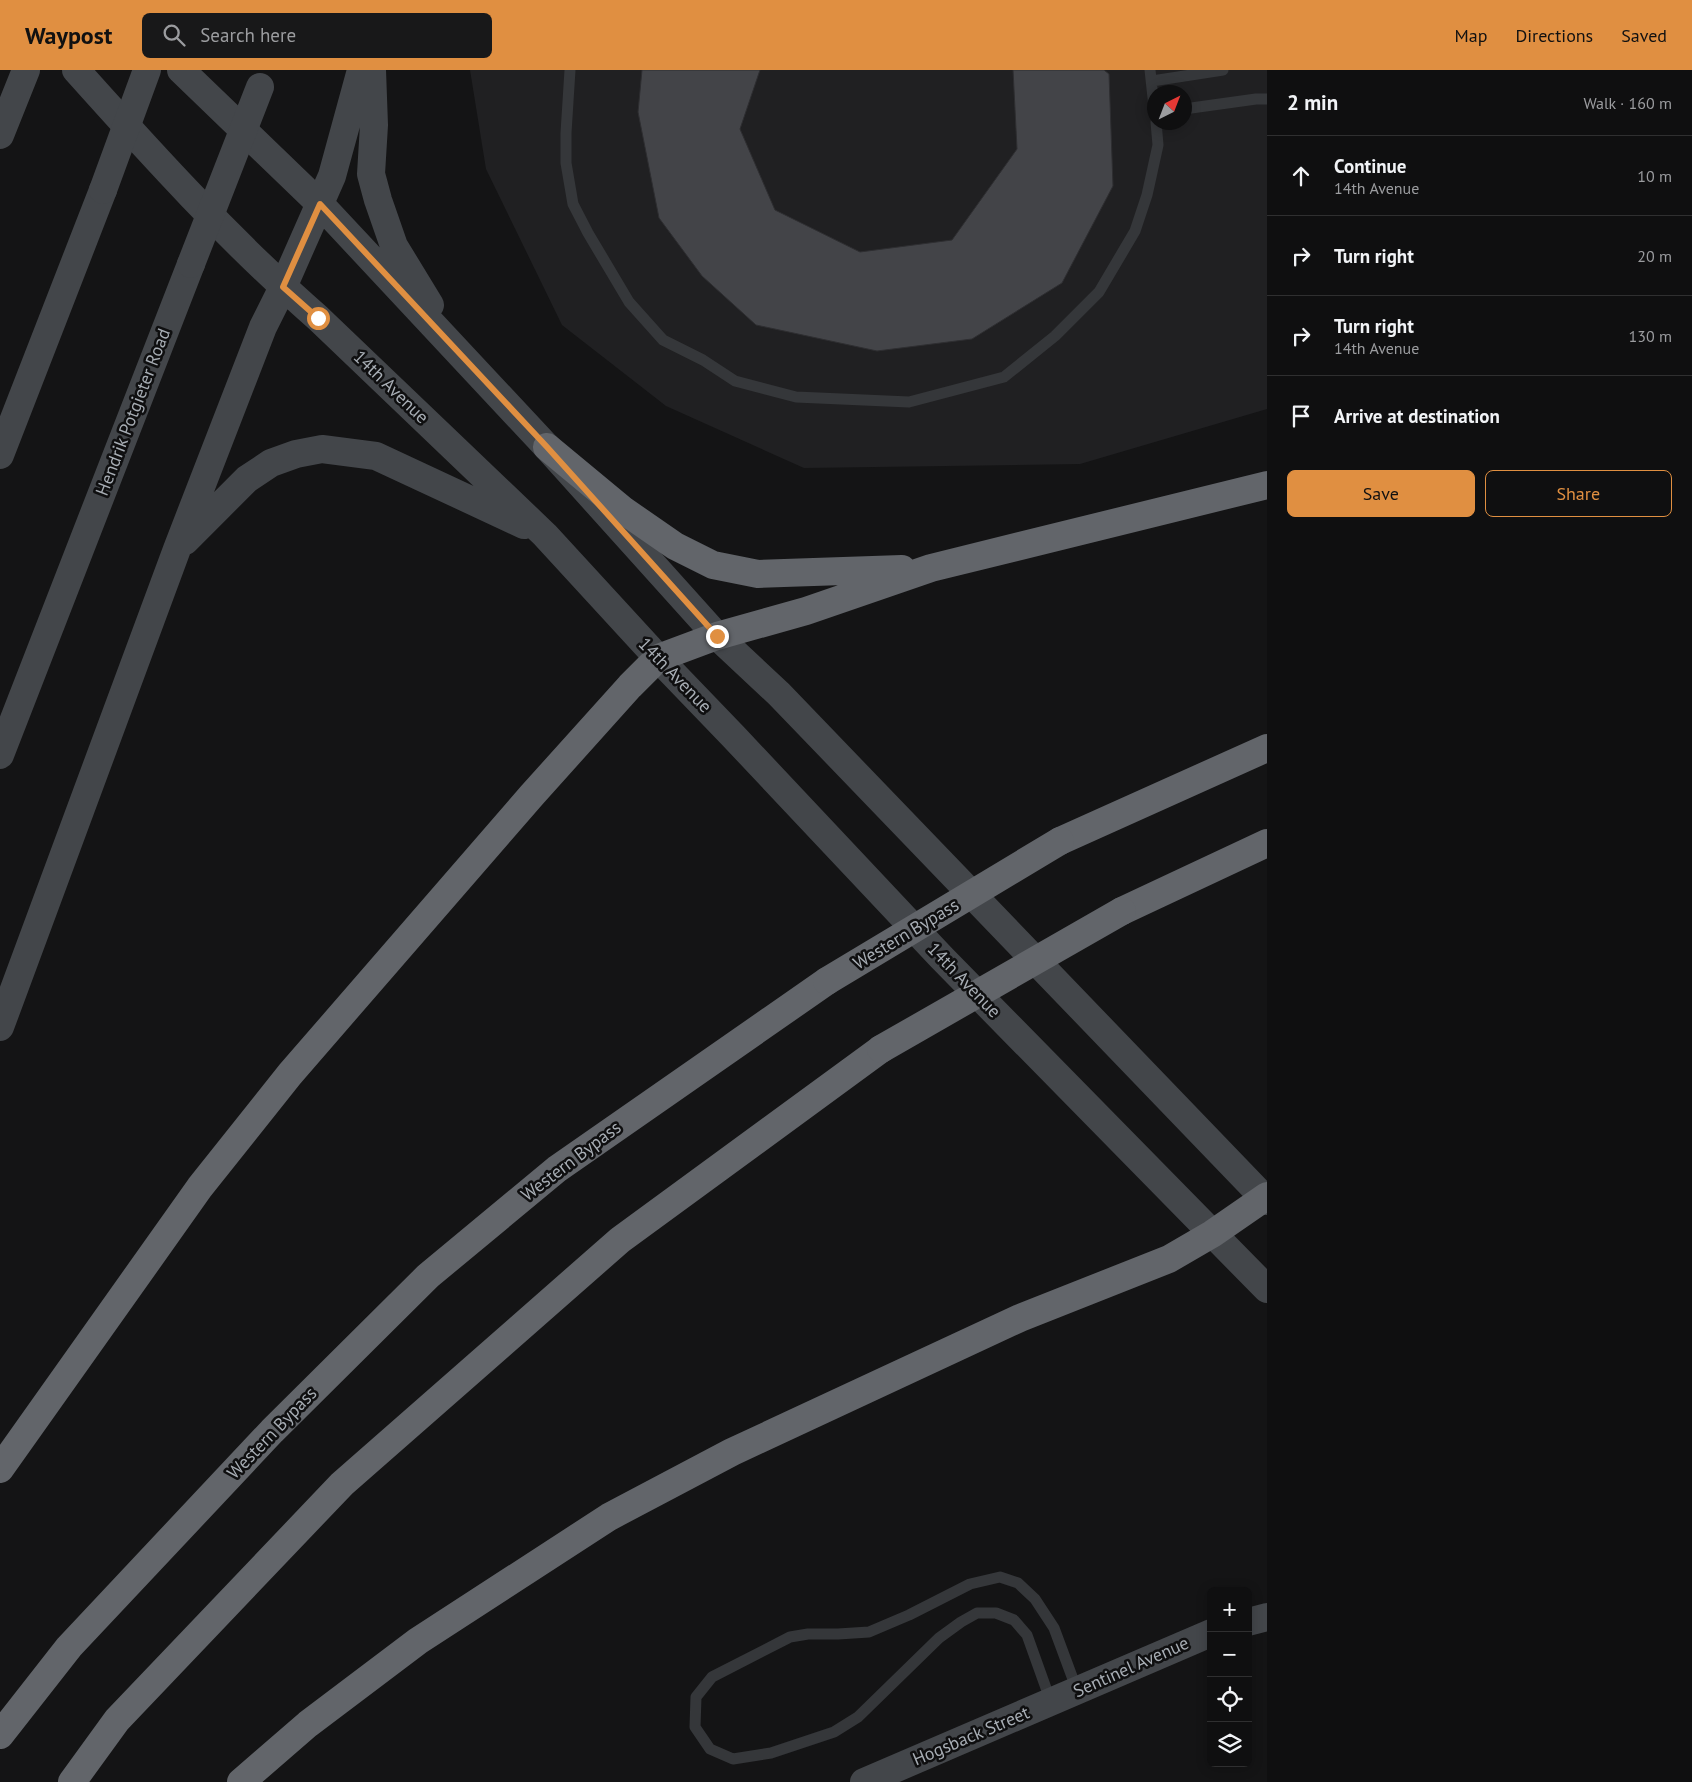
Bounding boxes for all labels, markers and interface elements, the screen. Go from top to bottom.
search box [142,13,492,58]
text: Waypost [25,20,112,51]
icon: search [160,21,188,49]
text: Search here [200,23,296,47]
text: Map [1455,24,1487,47]
text: Directions [1515,24,1593,47]
text: Saved [1621,24,1667,47]
north arrow [1147,85,1192,130]
text: 2 min [1287,89,1338,116]
text: Walk · 160 m [1583,93,1672,113]
text: Continue [1334,154,1406,178]
icon: ahead [1287,162,1315,190]
text: 10 m [1637,166,1672,186]
text: 14th Avenue [1334,178,1419,198]
icon: right [1287,242,1315,270]
text: Turn right [1334,244,1414,268]
text: 20 m [1637,246,1672,266]
route start [307,307,330,330]
text: Turn right [1334,314,1414,338]
icon: right [1287,322,1315,350]
street label: Hendrik Potgieter Road [90,325,175,499]
text: 130 m [1629,326,1672,346]
text: 14th Avenue [1334,338,1419,358]
street label: 14th Avenue [349,345,434,428]
icon: arrive [1287,402,1315,430]
text: Arrive at destination [1334,404,1500,428]
button: Save [1287,470,1475,517]
button: Share [1485,470,1672,517]
route end [706,625,729,648]
street label: 14th Avenue [634,632,717,717]
street label: Western Bypass [849,893,963,974]
street label: 14th Avenue [923,937,1006,1022]
street label: Western Bypass [516,1115,625,1206]
street label: Western Bypass [222,1382,321,1484]
map controls [1207,1587,1252,1767]
button: + [1207,1587,1252,1632]
street label: Sentinel Avenue [1069,1631,1192,1702]
button: − [1207,1632,1252,1677]
button: locate [1207,1677,1252,1722]
street label: Hogsback Street [909,1701,1033,1770]
button: layers [1207,1722,1252,1767]

